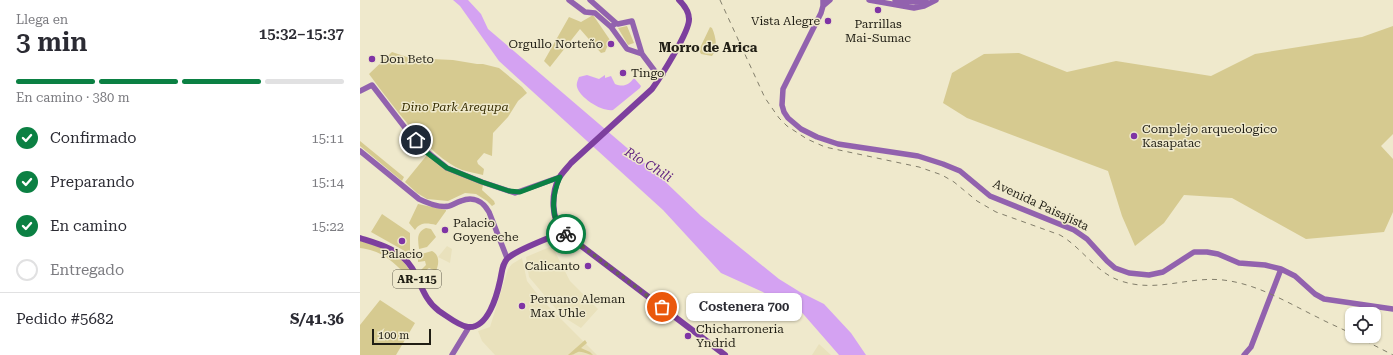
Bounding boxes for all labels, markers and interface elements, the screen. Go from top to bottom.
marker: Parrillas Mai-Sumac [873,5,883,15]
text: Llega en [16,12,68,27]
place label: Vista Alegre [751,14,820,28]
marker: Vista Alegre [823,16,833,26]
place label: Parrillas Mai-Sumac [845,17,911,45]
text: 15:32–15:37 [259,25,344,43]
text: 3 min [16,27,88,57]
place label: Orgullo Norteño [509,37,603,51]
marker: Orgullo Norteño [606,39,616,49]
district label: Morro de Arica [659,40,758,55]
place label: Don Beto [380,52,434,66]
marker: Don Beto [367,54,377,64]
place label: Tingo [631,66,664,80]
marker: Tingo [618,68,628,78]
text: En camino · 380 m [16,90,130,105]
park label: Dino Park Arequpa [400,100,509,114]
place label: Complejo arqueologico Kasapatac [1142,122,1277,150]
pin [399,123,433,157]
icon: check [16,127,38,149]
text: Confirmado [50,129,137,147]
icon: home [405,129,427,151]
text: 15:11 [312,131,344,146]
marker: Complejo arqueologico Kasapatac [1129,131,1139,141]
water label: Río Chili [621,143,675,185]
icon: check [16,171,38,193]
text: Preparando [50,173,134,191]
text: 15:14 [312,175,344,190]
street label: Avenida Paisajista [991,177,1092,234]
courier [546,214,586,254]
icon: check [16,215,38,237]
place label: Palacio Goyeneche [453,216,519,244]
text: En camino [50,217,127,235]
text: 15:22 [312,219,344,234]
icon: bike [555,223,577,245]
marker: Palacio Goyeneche [440,225,450,235]
marker: Palacio [397,236,407,246]
place label: Palacio [381,247,423,261]
place label: Calicanto [525,259,580,273]
text: Entregado [50,261,124,279]
marker: Calicanto [583,261,593,271]
road number: AR-115 [393,270,441,288]
pin [645,290,679,324]
place label: Peruano Aleman Max Uhle [530,292,625,320]
callout: Costenera 700 [686,293,802,321]
icon: bag [651,296,673,318]
text: Costenera 700 [699,299,789,314]
marker: Peruano Aleman Max Uhle [517,301,527,311]
map controls [1345,307,1381,343]
button: locate [1345,307,1381,343]
text: Pedido #5682 [16,310,114,328]
text: S/41.36 [290,310,344,328]
place label: Chicharroneria Yndrid [696,322,784,350]
scale bar [372,327,431,346]
text: 100 m [378,329,409,342]
marker: Chicharroneria Yndrid [683,331,693,341]

